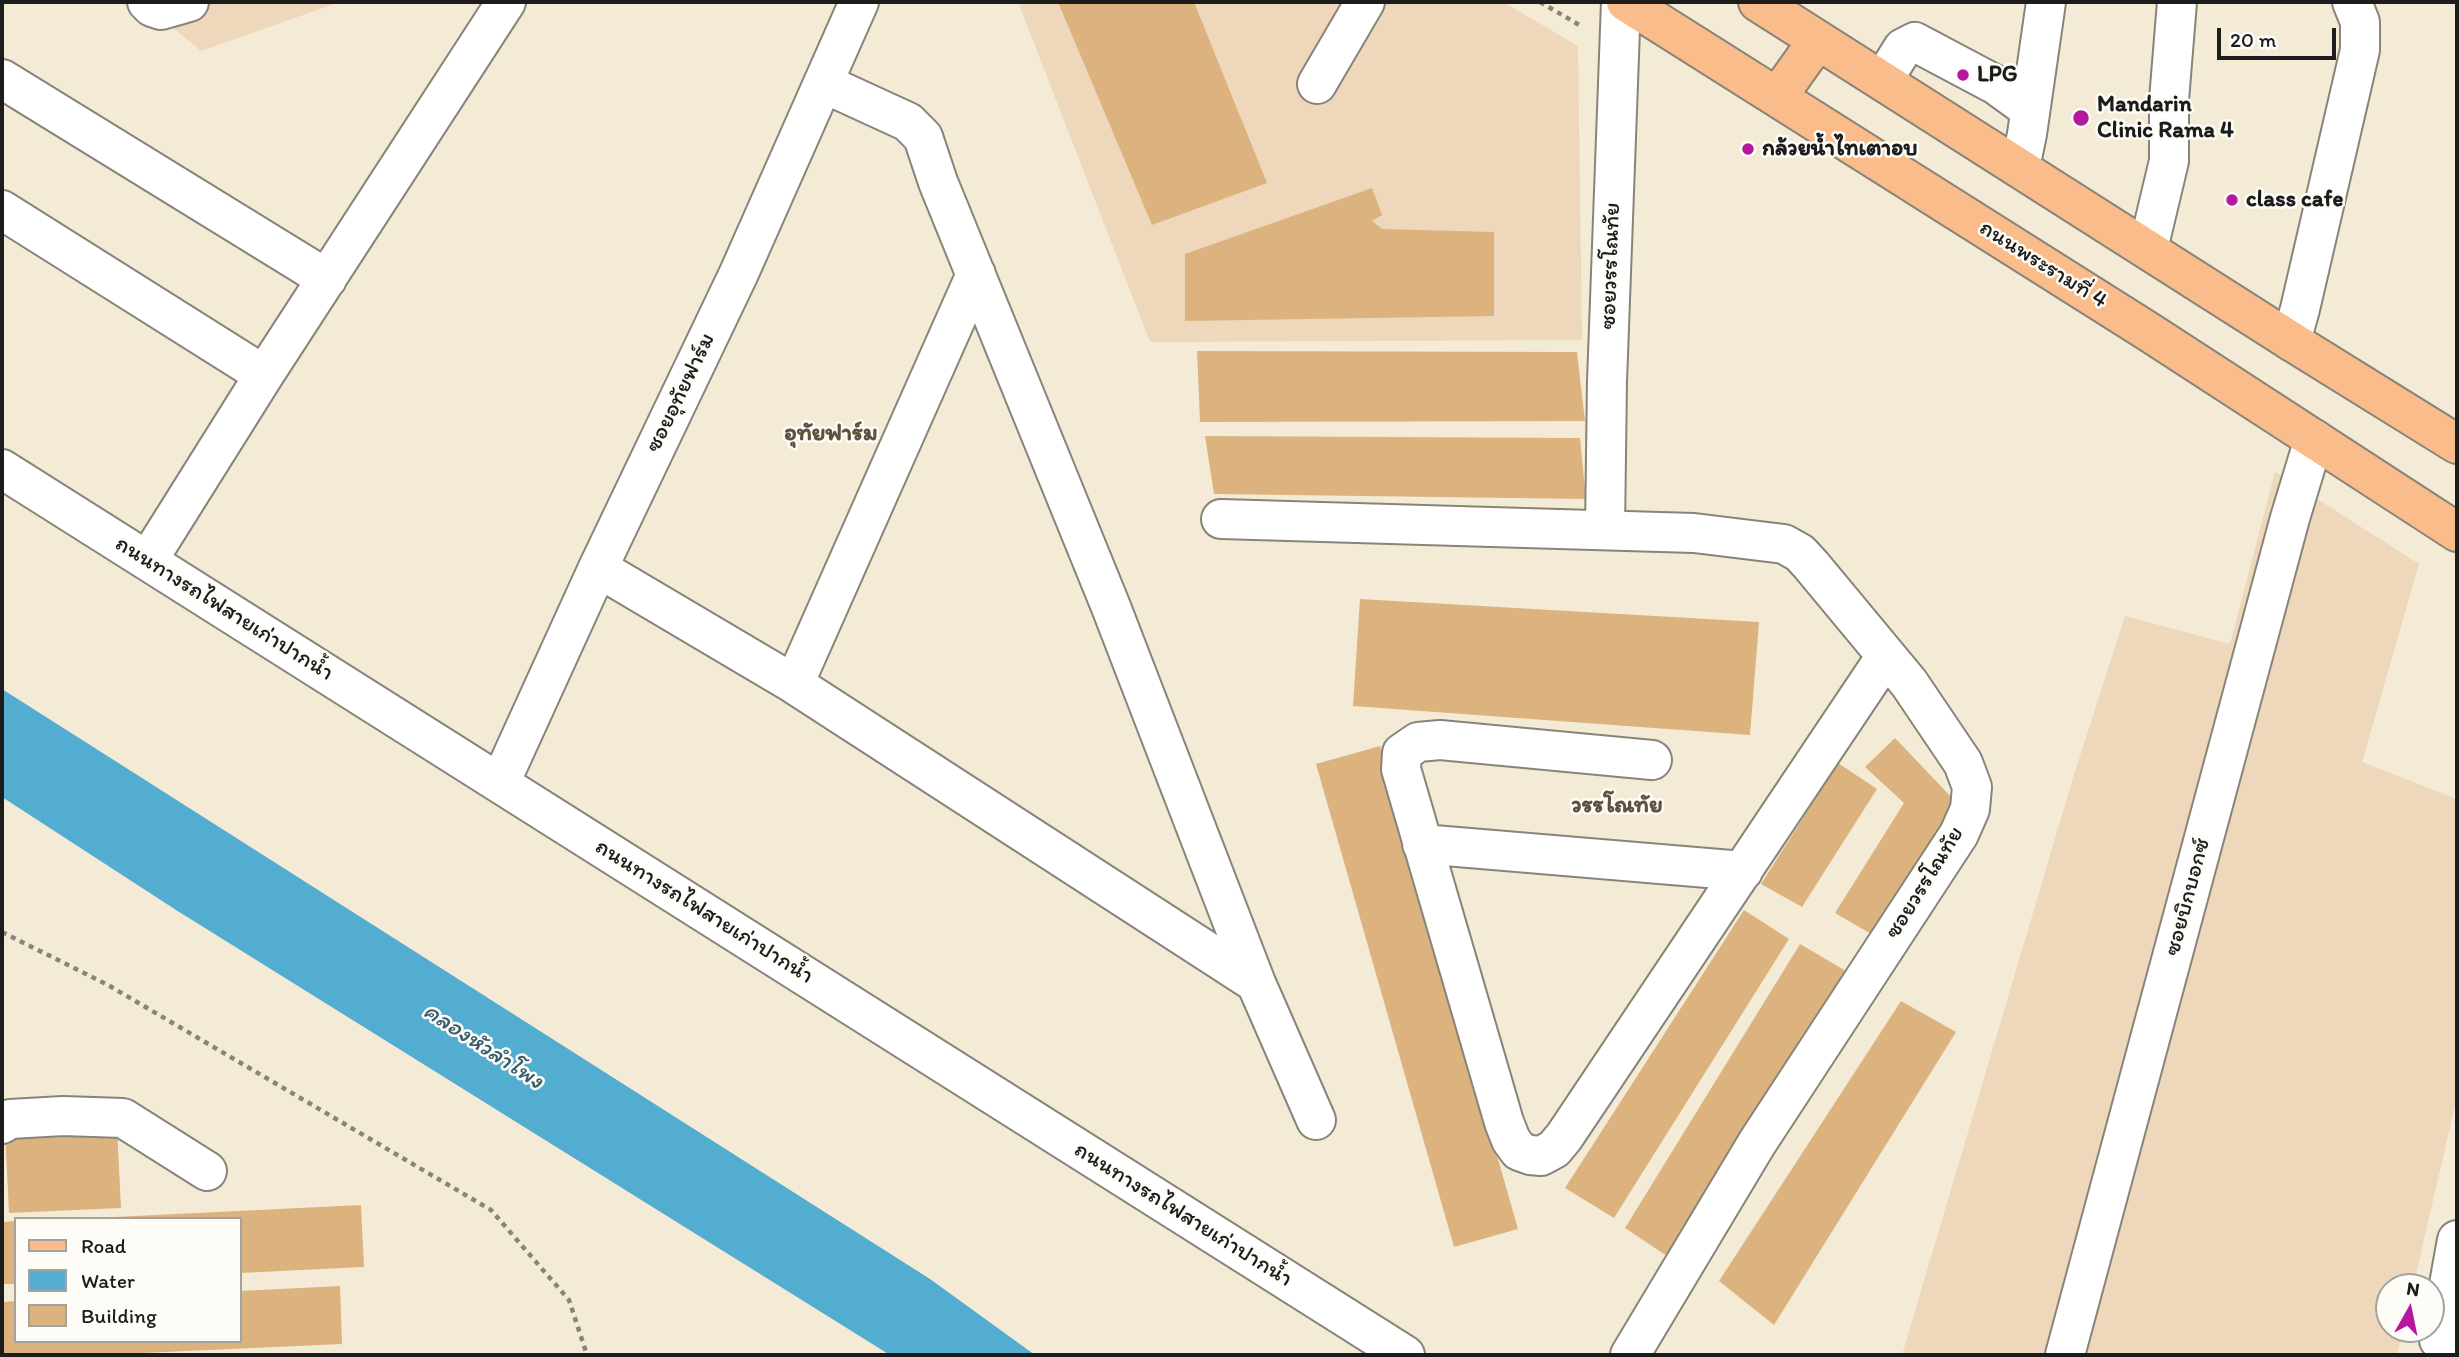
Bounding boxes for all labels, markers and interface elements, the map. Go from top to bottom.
scale bar [2221,14,2340,58]
text: 20 m [2230,27,2276,52]
place label: LPG [1977,61,2018,89]
marker: LPG [1955,67,1971,83]
place label: Mandarin Clinic Rama 4 [2097,91,2234,145]
marker: Mandarin Clinic Rama 4 [2071,108,2091,128]
place label: กล้วยน้ำไทเตาอบ [1762,135,1918,163]
marker: กล้วยน้ำไทเตาอบ [1740,141,1756,157]
place label: class cafe [2246,186,2343,214]
marker: class cafe [2224,192,2240,208]
street label: ซอยวรรโณทัย [1595,202,1627,330]
street label: ถนนพระรามที่ 4 [1974,215,2112,315]
street label: ซอยอุทัยฟาร์ม [640,329,722,457]
district label: อุทัยฟาร์ม [784,420,878,448]
street label: ถนนทางรถไฟสายเก่าปากน้ำ [110,531,338,687]
district label: วรรโณทัย [1571,792,1663,820]
street label: ซอยวรรโณทัย [1880,822,1970,944]
street label: ถนนทางรถไฟสายเก่าปากน้ำ [590,834,818,990]
street label: ซอยบิกบอกซ์ [2159,835,2217,959]
water label: คลองหัวลำโพง [418,997,548,1097]
street label: ถนนทางรถไฟสายเก่าปากน้ำ [1069,1137,1297,1293]
legend [14,1217,242,1343]
text: Road [81,1233,126,1258]
text: Water [81,1268,135,1293]
north arrow [2375,1273,2445,1343]
text: N [2405,1276,2421,1301]
text: Building [81,1303,157,1328]

